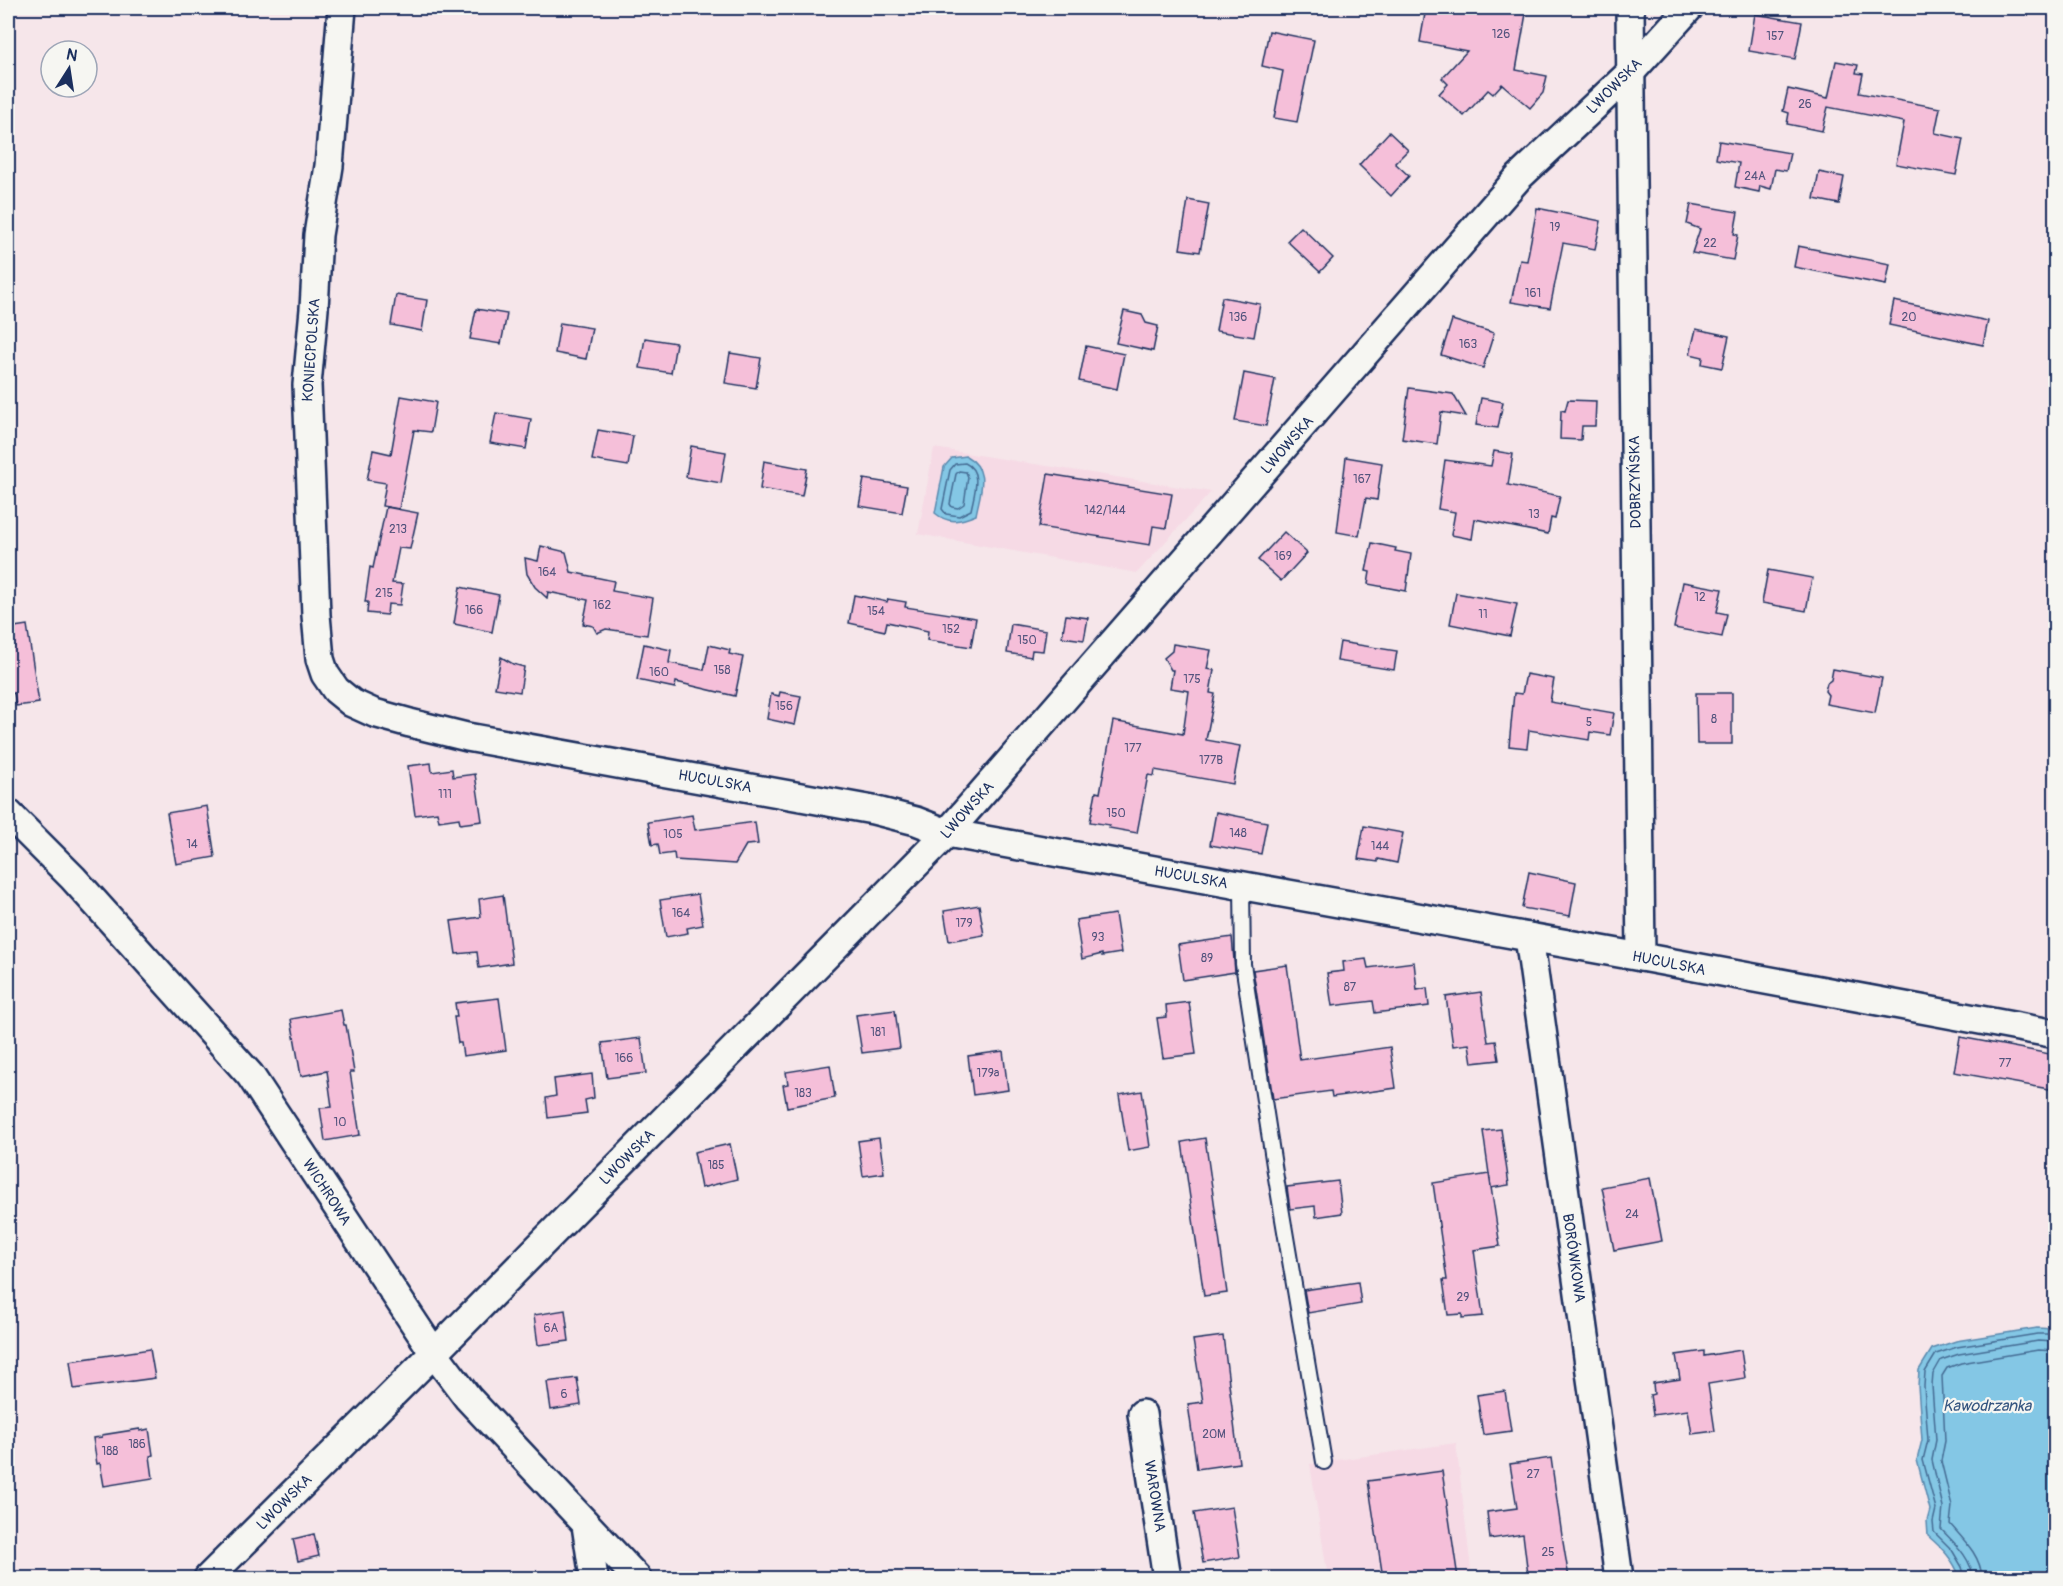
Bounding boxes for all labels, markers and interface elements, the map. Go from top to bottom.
house number: 126 [1492,27,1510,42]
house number: 157 [1766,29,1784,44]
north arrow [39,39,99,99]
text: N [65,44,79,66]
street label: LWOWSKA [1582,54,1646,118]
house number: 26 [1798,97,1812,112]
house number: 24A [1744,169,1766,184]
house number: 19 [1550,220,1560,235]
house number: 22 [1703,236,1717,251]
house number: 161 [1525,286,1541,301]
street label: KONIECPOLSKA [298,297,325,402]
house number: 136 [1229,310,1247,325]
house number: 20 [1902,310,1916,325]
house number: 163 [1459,337,1477,352]
street label: LWOWSKA [1257,412,1318,478]
street label: DOBRZYŃSKA [1625,435,1646,529]
house number: 167 [1353,472,1372,487]
house number: 142/144 [1084,503,1126,518]
house number: 13 [1528,507,1540,522]
house number: 213 [389,522,407,537]
house number: 169 [1274,549,1292,564]
house number: 164 [538,565,556,580]
house number: 215 [375,586,393,601]
house number: 12 [1694,590,1706,605]
house number: 162 [593,598,611,613]
house number: 166 [465,603,483,618]
house number: 154 [867,604,885,619]
house number: 11 [1478,607,1488,622]
house number: 152 [942,622,960,637]
house number: 150 [1017,633,1037,648]
house number: 158 [713,663,731,678]
house number: 160 [649,665,669,680]
house number: 175 [1183,672,1201,687]
house number: 156 [775,699,793,714]
house number: 8 [1711,712,1717,727]
house number: 5 [1586,715,1592,730]
house number: 177 [1124,741,1142,756]
house number: 177B [1199,753,1223,768]
street label: HUCULSKA [677,766,754,797]
street label: LWOWSKA [937,777,998,843]
house number: 111 [438,787,452,802]
house number: 150 [1106,806,1126,821]
house number: 148 [1229,826,1247,841]
house number: 105 [663,827,683,842]
house number: 14 [186,837,198,852]
house number: 144 [1371,839,1389,854]
street label: HUCULSKA [1153,862,1230,893]
house number: 164 [672,906,690,921]
house number: 179 [955,916,973,931]
house number: 93 [1092,930,1105,945]
street label: HUCULSKA [1630,947,1708,980]
house number: 89 [1201,951,1213,966]
house number: 87 [1344,980,1357,995]
house number: 181 [870,1025,886,1040]
house number: 166 [615,1051,633,1066]
house number: 77 [1999,1056,2012,1071]
house number: 179a [977,1066,1000,1081]
house number: 183 [794,1086,812,1101]
house number: 10 [334,1115,346,1130]
street label: LWOWSKA [595,1125,659,1189]
street label: WICHROWA [298,1155,355,1229]
house number: 185 [707,1158,725,1173]
house number: 24 [1625,1207,1639,1222]
street label: BORÓWKOWA [1558,1212,1589,1304]
house number: 29 [1457,1290,1469,1305]
house number: 6A [544,1321,559,1336]
house number: 6 [561,1387,568,1402]
water label: Kawodrzanka [1943,1396,2033,1416]
house number: 20M [1202,1427,1226,1442]
house number: 186 [128,1437,146,1452]
house number: 188 [102,1444,118,1459]
street label: WAROWNA [1139,1459,1170,1534]
house number: 27 [1526,1467,1540,1482]
street label: LWOWSKA [252,1470,316,1534]
house number: 25 [1541,1545,1555,1560]

